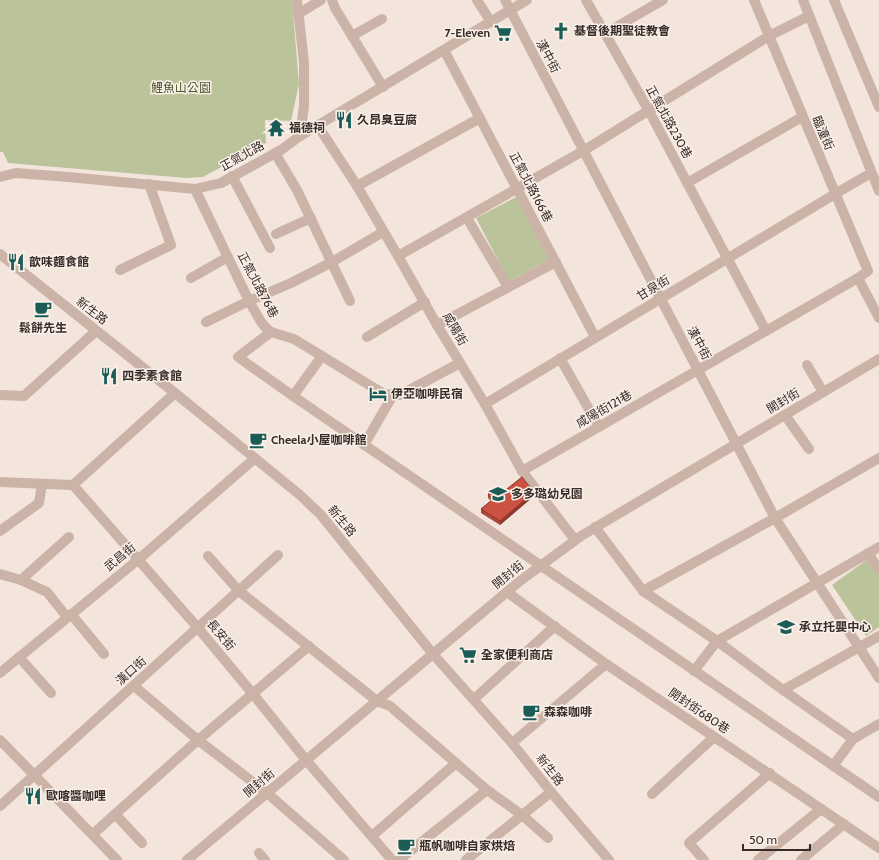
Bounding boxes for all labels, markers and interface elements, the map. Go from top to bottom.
church icon: 基督後期聖徒教會 [551,21,571,41]
supermarket icon: 7-Eleven [493,23,513,43]
place label: 基督後期聖徒教會 [574,23,670,38]
place label: 7-Eleven [444,25,490,40]
street label: 漢中街 [533,36,564,75]
park label: 鯉魚山公園 [151,80,211,95]
street label: 正氣北路230巷 [643,83,696,161]
restaurant icon: 久昂臭豆腐 [334,110,354,130]
place label: 久昂臭豆腐 [357,112,417,127]
street label: 臨潼街 [810,113,837,152]
temple icon: 福德祠 [266,118,286,138]
place label: 福德祠 [289,120,325,135]
street label: 正氣北路 [217,137,266,174]
street label: 正氣北路166巷 [507,149,556,225]
street label: 正氣北路76巷 [235,249,282,320]
restaurant icon: 歆味麵食館 [6,252,26,272]
place label: 歆味麵食館 [29,254,89,269]
street label: 甘泉街 [633,272,672,303]
street label: 新生路 [74,294,111,328]
cafe icon: 鬆餅先生 [33,299,53,319]
street label: 咸陽街 [440,309,471,348]
place label: 鬆餅先生 [19,320,67,335]
street label: 漢中街 [684,323,715,362]
restaurant icon: 四季素食館 [99,366,119,386]
place label: 四季素食館 [122,368,182,383]
hotel icon: 伊亞咖啡民宿 [368,384,388,404]
street label: 開封街 [763,385,802,416]
place label: 伊亞咖啡民宿 [391,386,463,401]
street label: 咸陽街121巷 [573,387,634,431]
cafe icon: Cheela小屋咖啡館 [248,430,268,450]
place label: Cheela小屋咖啡館 [271,432,366,447]
school or university icon: 多多璐幼兒園 [488,484,508,504]
place label: 多多璐幼兒園 [511,486,583,501]
street label: 新生路 [325,502,360,539]
street label: 武昌街 [101,539,138,574]
street label: 開封街 [489,557,526,592]
street label: 長安街 [204,616,239,653]
school or university icon: 承立托嬰中心 [776,617,796,637]
place label: 承立托嬰中心 [799,619,871,634]
supermarket icon: 全家便利商店 [458,645,478,665]
place label: 全家便利商店 [481,647,553,662]
street label: 漢口街 [112,653,149,688]
street label: 開封街680巷 [666,685,733,737]
cafe icon: 森森咖啡 [521,702,541,722]
place label: 森森咖啡 [544,704,592,719]
street label: 新生路 [533,751,567,788]
street label: 開封街 [240,765,277,800]
restaurant icon: 歐喀醬咖哩 [23,786,43,806]
place label: 歐喀醬咖哩 [46,788,106,803]
scale bar [743,826,810,852]
text: 50 m [749,832,777,847]
cafe icon: 瓶帆咖啡自家烘焙 [396,836,416,856]
place label: 瓶帆咖啡自家烘焙 [419,838,515,853]

